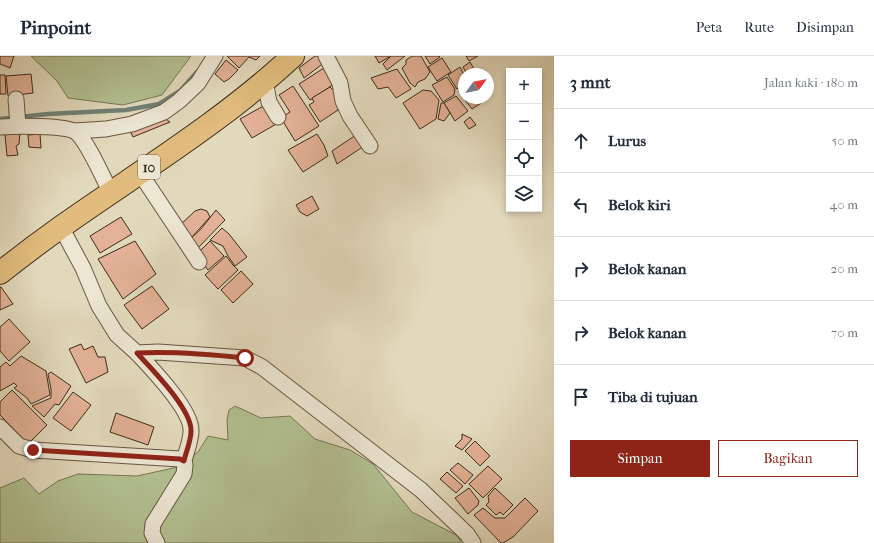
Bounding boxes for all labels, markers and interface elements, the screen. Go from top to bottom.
text: Pinpoint [20,17,91,39]
text: Peta [696,19,722,36]
text: Rute [744,19,774,36]
text: Disimpan [796,19,854,36]
north arrow [458,68,494,104]
map controls [506,68,542,212]
button: + [506,68,542,104]
text: 3 mnt [570,72,611,92]
text: Jalan kaki · 180 m [764,75,858,90]
button: − [506,104,542,140]
icon: ahead [570,130,592,152]
text: Lurus [608,132,646,150]
text: 50 m [832,133,858,148]
button: locate [506,140,542,176]
road number: 10 [138,155,160,179]
button: layers [506,176,542,212]
icon: left [570,194,592,216]
text: Belok kiri [608,196,671,214]
text: 40 m [830,197,858,212]
icon: right [570,258,592,280]
text: Belok kanan [608,260,687,278]
text: 20 m [831,261,858,276]
icon: right [570,322,592,344]
text: Belok kanan [608,324,687,342]
text: 70 m [831,325,858,340]
route start [236,349,254,367]
icon: arrive [570,386,592,408]
text: Tiba di tujuan [608,388,698,406]
button: Simpan [570,440,710,477]
button: Bagikan [718,440,858,477]
route end [24,441,42,459]

